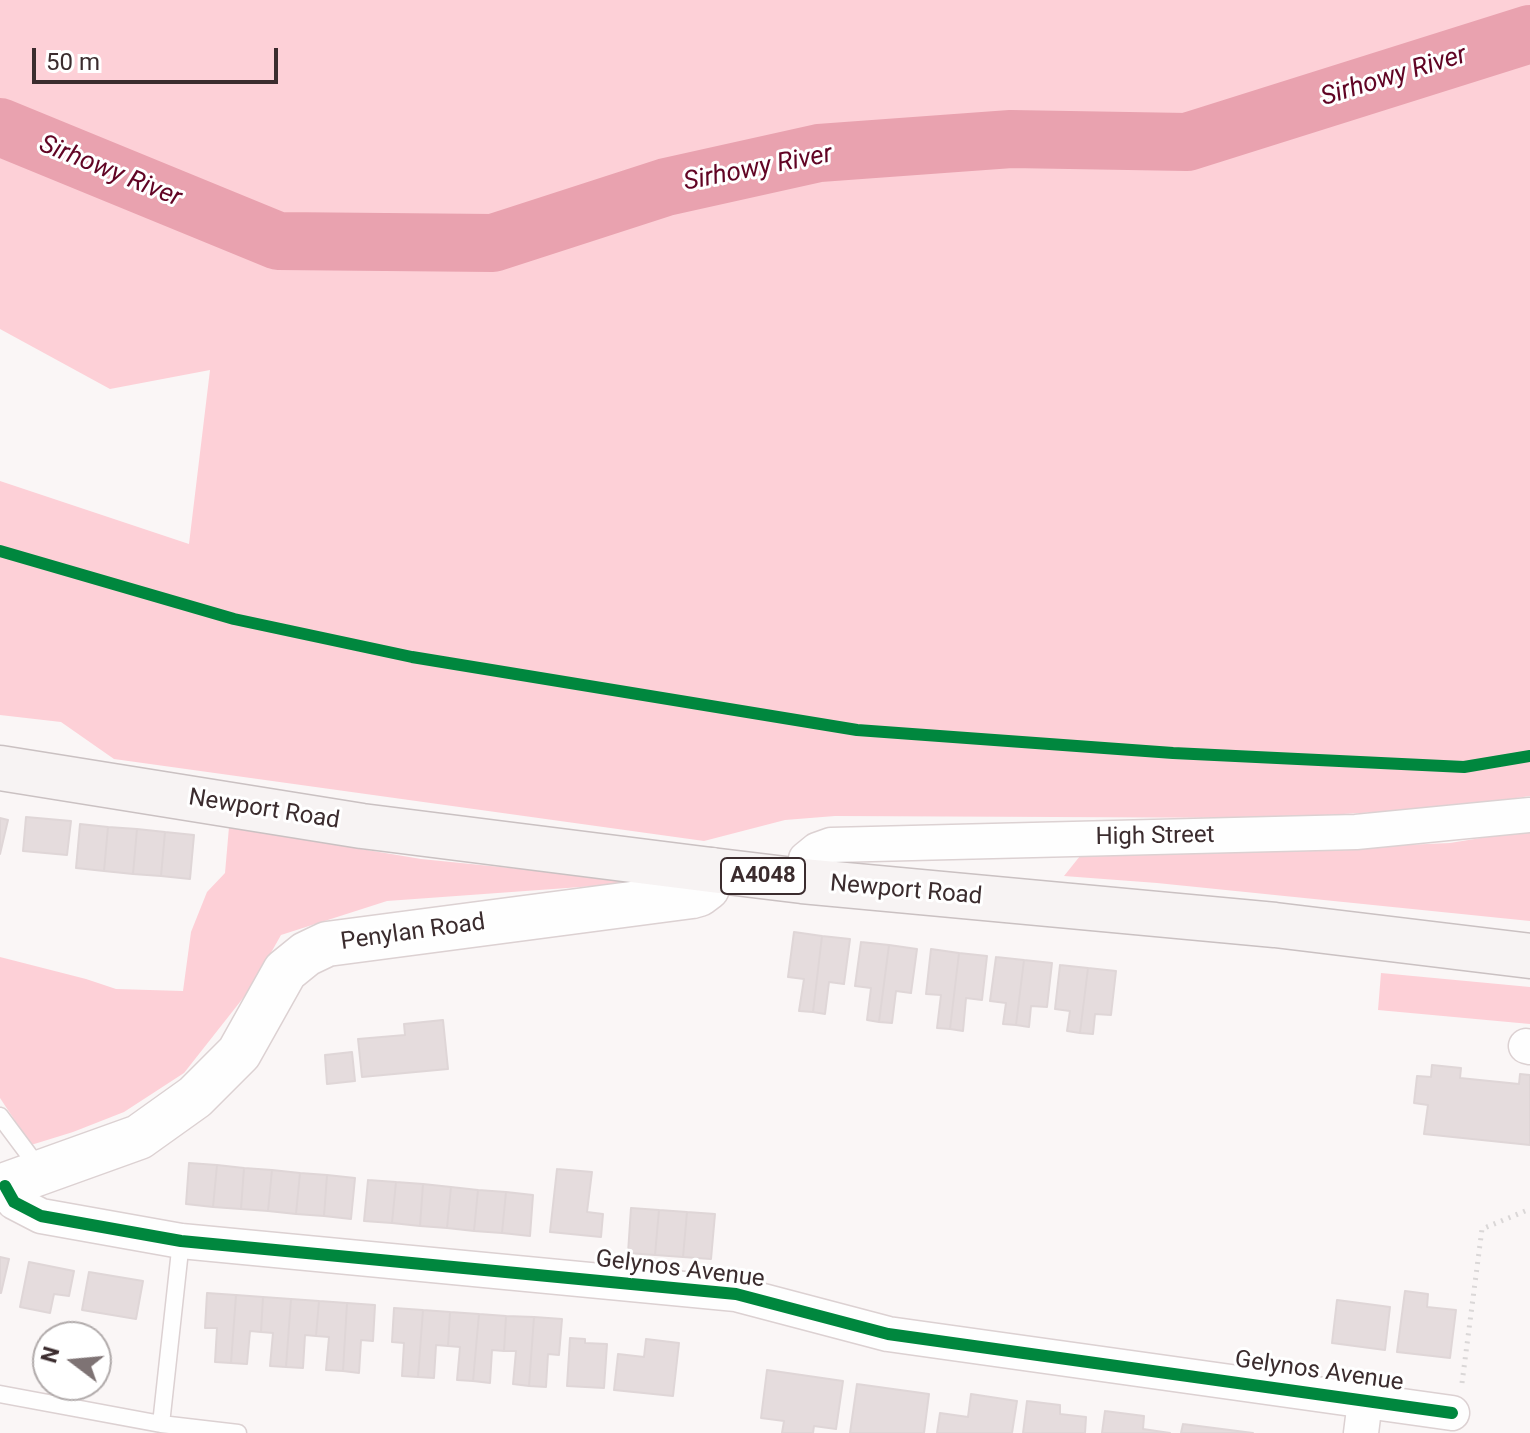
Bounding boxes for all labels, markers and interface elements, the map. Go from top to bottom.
scale bar [36,32,282,82]
water label: Sirhowy River [1317,40,1471,114]
text: 50 m [46,48,100,76]
water label: Sirhowy River [34,129,186,215]
water label: Sirhowy River [681,139,835,199]
street label: Newport Road [186,784,342,836]
street label: High Street [1095,822,1215,852]
road number: A4048 [721,858,805,894]
street label: Newport Road [829,870,983,912]
street label: Penylan Road [339,909,487,957]
street label: Gelynos Avenue [594,1245,766,1295]
north arrow [32,1321,112,1401]
text: N [36,1344,65,1366]
street label: Gelynos Avenue [1233,1346,1405,1398]

